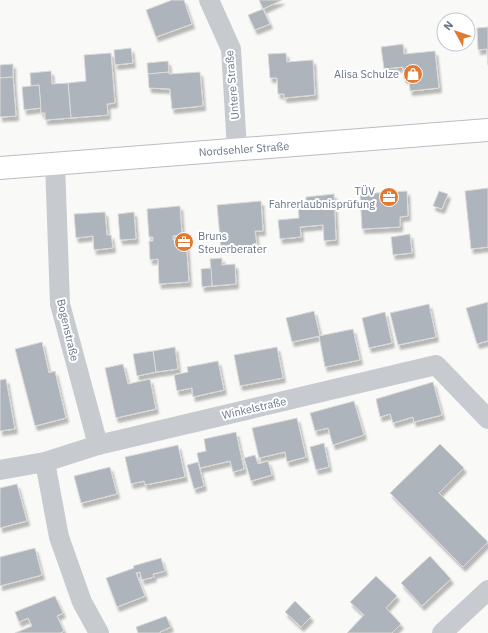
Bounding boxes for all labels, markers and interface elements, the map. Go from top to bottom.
north arrow [436,12,476,52]
text: N [440,18,456,33]
street label: Untere Straße [222,50,242,120]
shop icon: Alisa Schulze [402,63,424,85]
place label: Alisa Schulze [334,67,399,81]
street label: Nordsehler Straße [198,139,290,159]
place label: TÜV Fahrerlaubnisprüfung [269,184,375,211]
office icon: TÜV Fahrerlaubnisprüfung [378,186,400,208]
place label: Bruns Steuerberater [198,229,267,256]
office icon: Bruns Steuerberater [173,231,195,253]
street label: Bogenstraße [54,298,82,362]
street label: Winkelstraße [220,394,288,422]

